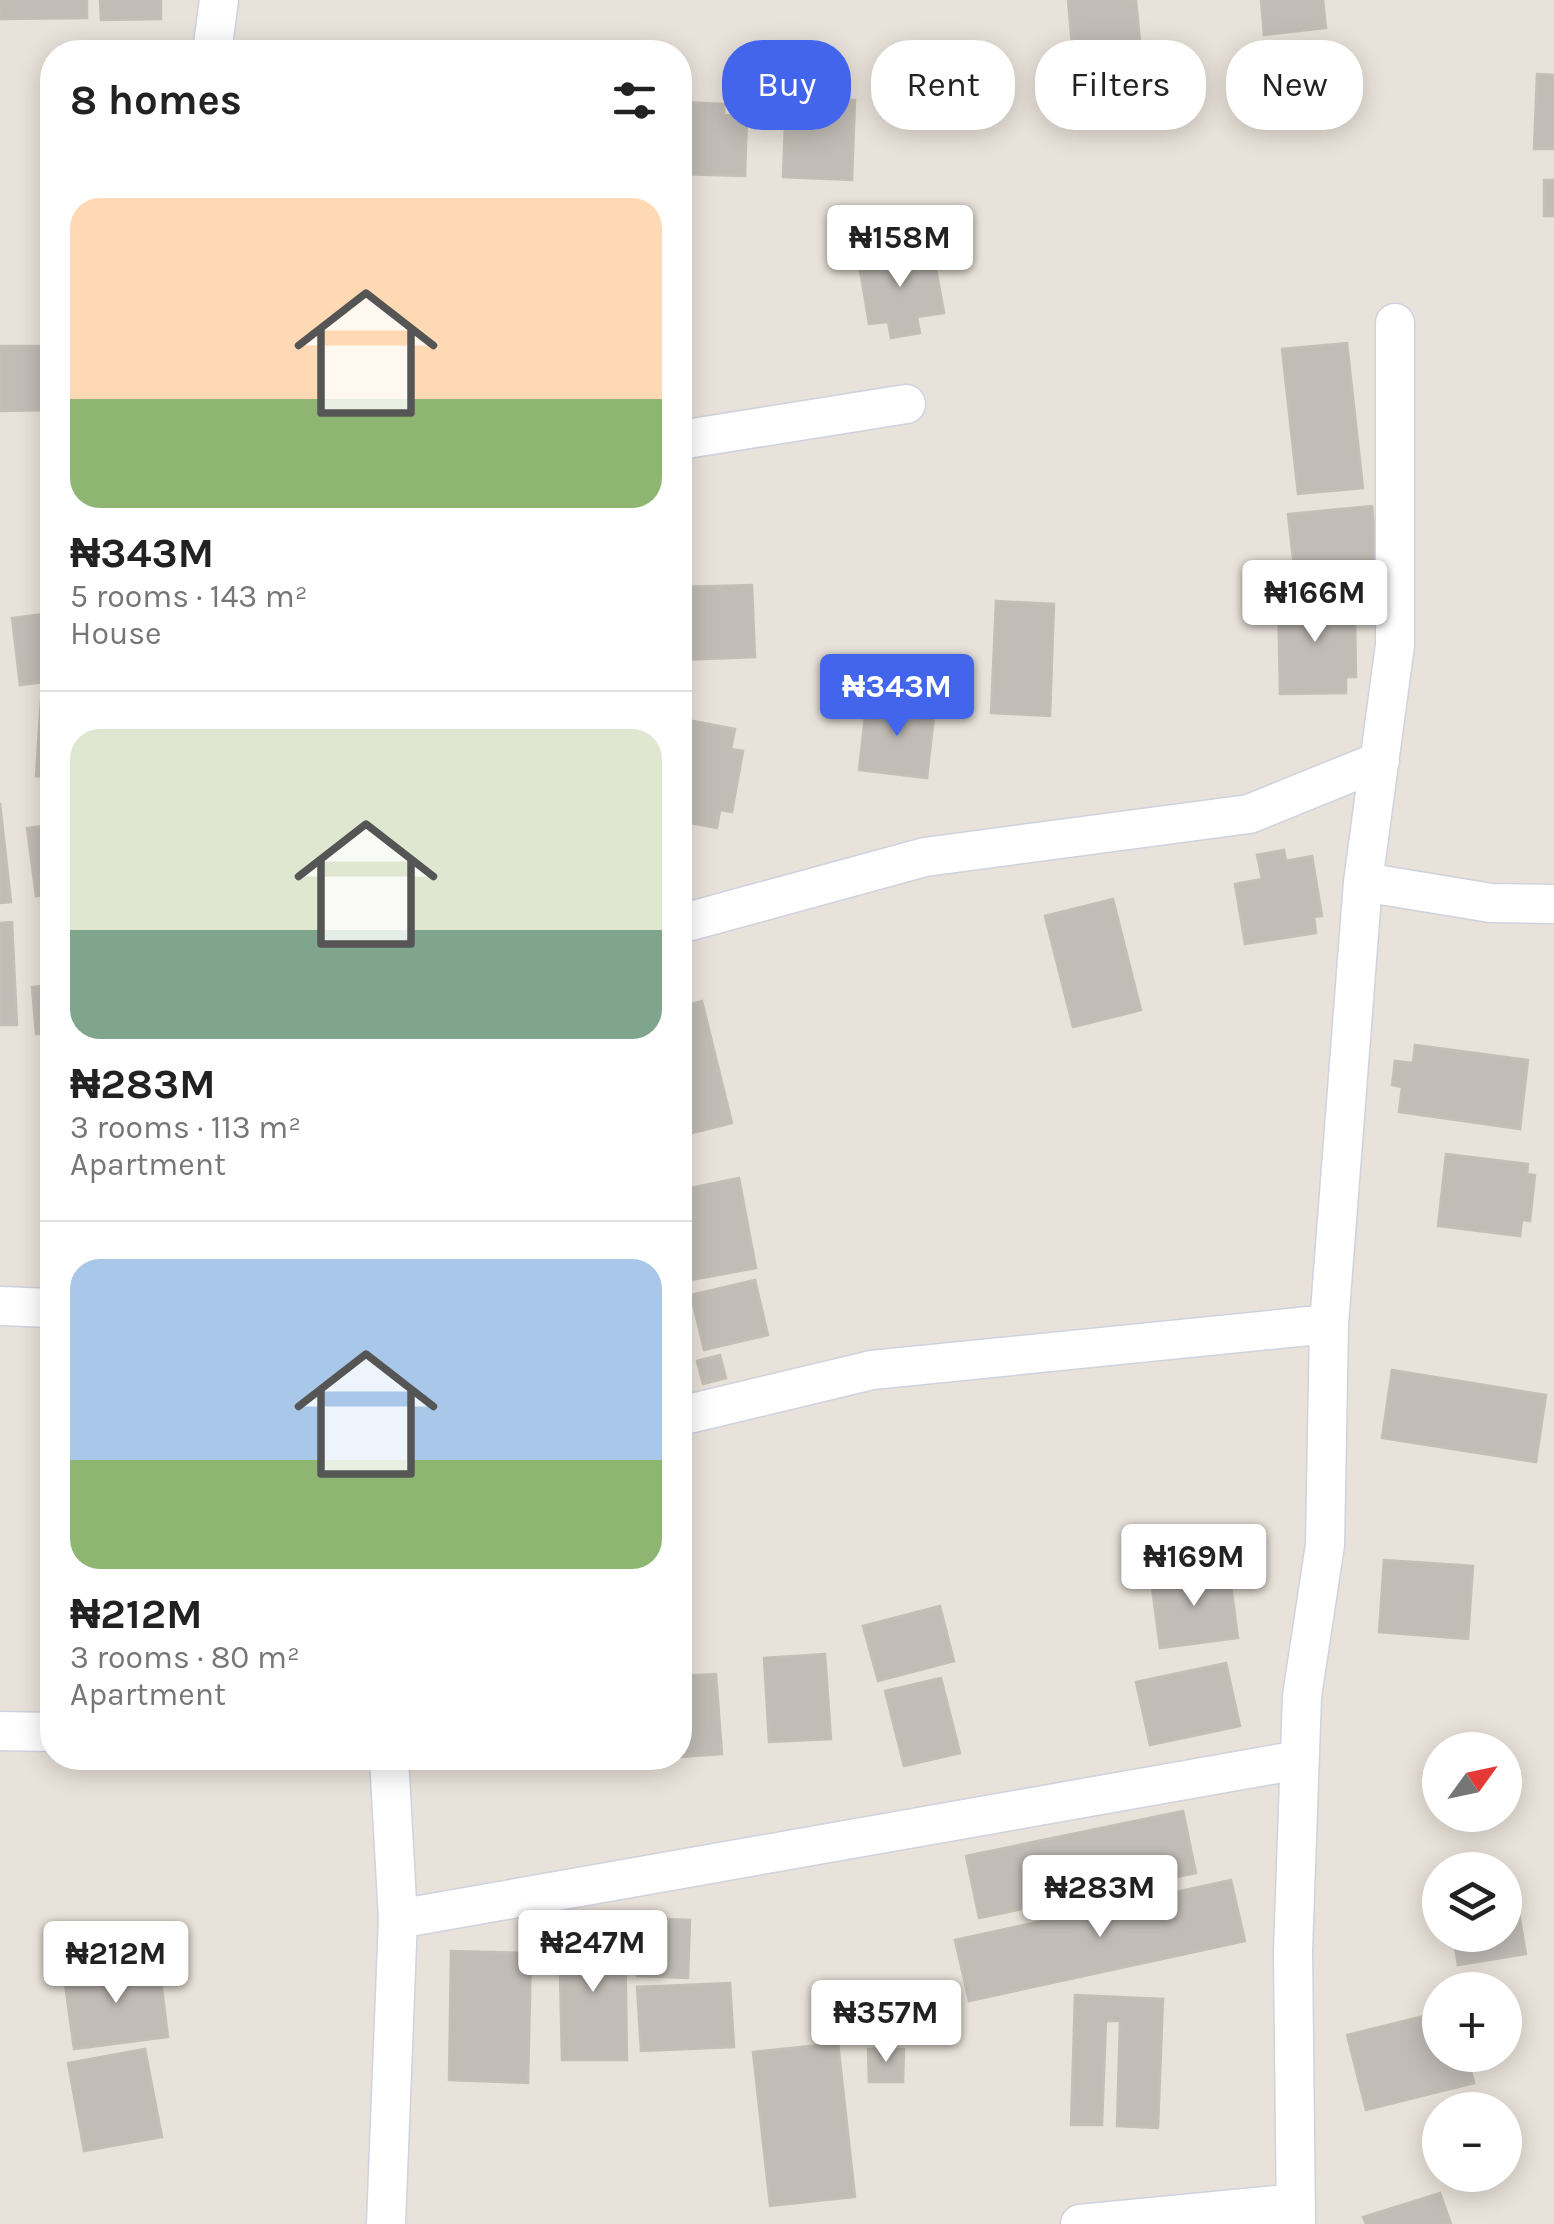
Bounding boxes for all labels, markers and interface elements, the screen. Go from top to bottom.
chip: Buy [722,40,851,130]
chip: Rent [871,40,1015,130]
chip: Filters [1035,40,1206,130]
chip: New [1226,40,1363,130]
icon: filters [607,73,662,128]
text: 8 homes [70,75,242,125]
pin: ₦158M [830,205,970,290]
text: ₦158M [849,219,951,256]
icon: home [276,263,456,443]
text: ₦343M [70,528,214,578]
pin: ₦166M [1245,560,1385,645]
text: ₦166M [1264,574,1366,611]
text: 5 rooms · 143 m² [70,578,308,615]
text: House [70,615,162,652]
pin: ₦343M [827,654,967,739]
text: ₦343M [842,668,952,705]
icon: home [276,794,456,974]
text: ₦283M [70,1059,216,1109]
text: 3 rooms · 113 m² [70,1109,301,1146]
text: Apartment [70,1146,226,1183]
icon: home [276,1324,456,1504]
pin: ₦169M [1124,1524,1264,1609]
text: ₦169M [1143,1538,1245,1575]
text: ₦212M [70,1589,203,1639]
text: 3 rooms · 80 m² [70,1639,300,1676]
text: Apartment [70,1676,226,1713]
north arrow [1422,1732,1522,1832]
map controls [1422,1732,1522,2192]
button: layers [1422,1852,1522,1952]
pin: ₦283M [1030,1855,1170,1940]
text: ₦283M [1044,1869,1156,1906]
pin: ₦247M [523,1910,663,1995]
pin: ₦212M [46,1921,186,2006]
text: ₦247M [540,1924,646,1961]
text: ₦212M [65,1935,167,1972]
button: + [1422,1972,1522,2072]
pin: ₦357M [816,1980,956,2065]
text: ₦357M [833,1994,939,2031]
button: − [1422,2092,1522,2192]

